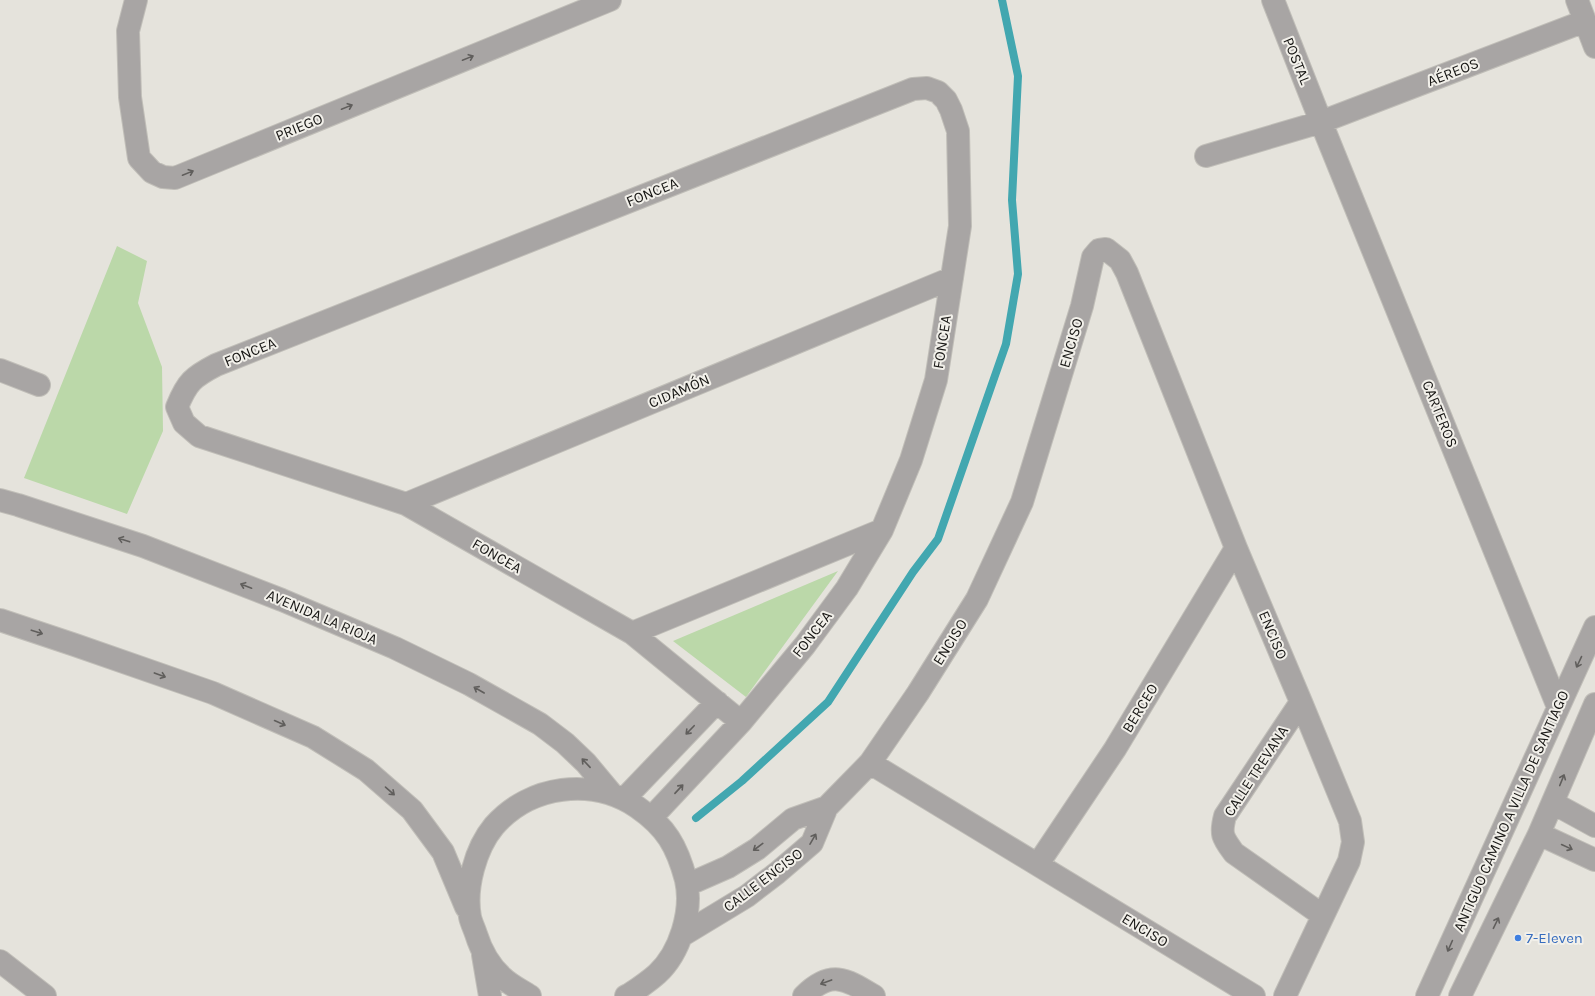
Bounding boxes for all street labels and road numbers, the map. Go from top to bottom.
street label: POSTAL [1279,35,1315,87]
street label: AÉREOS [1425,54,1481,90]
street label: PRIEGO [273,109,325,145]
street label: FONCEA [624,173,681,210]
street label: FONCEA [929,314,955,370]
street label: ENCISO [1055,316,1087,370]
street label: FONCEA [222,333,279,370]
street label: CIDAMÓN [646,370,712,412]
street label: CARTEROS [1418,378,1462,450]
street label: FONCEA [469,535,525,577]
street label: AVENIDA LA RIOJA [264,586,380,649]
street label: FONCEA [788,607,836,661]
street label: ENCISO [1255,608,1291,662]
street label: ENCISO [929,616,971,668]
street label: BERCEO [1118,680,1162,736]
street label: ANTIGUO CAMINO A VILLA DE SANTIAGO [1449,688,1573,934]
street label: CALLE TREVANA [1220,722,1292,820]
street label: CALLE ENCISO [720,844,806,916]
street label: ENCISO [1119,909,1171,951]

